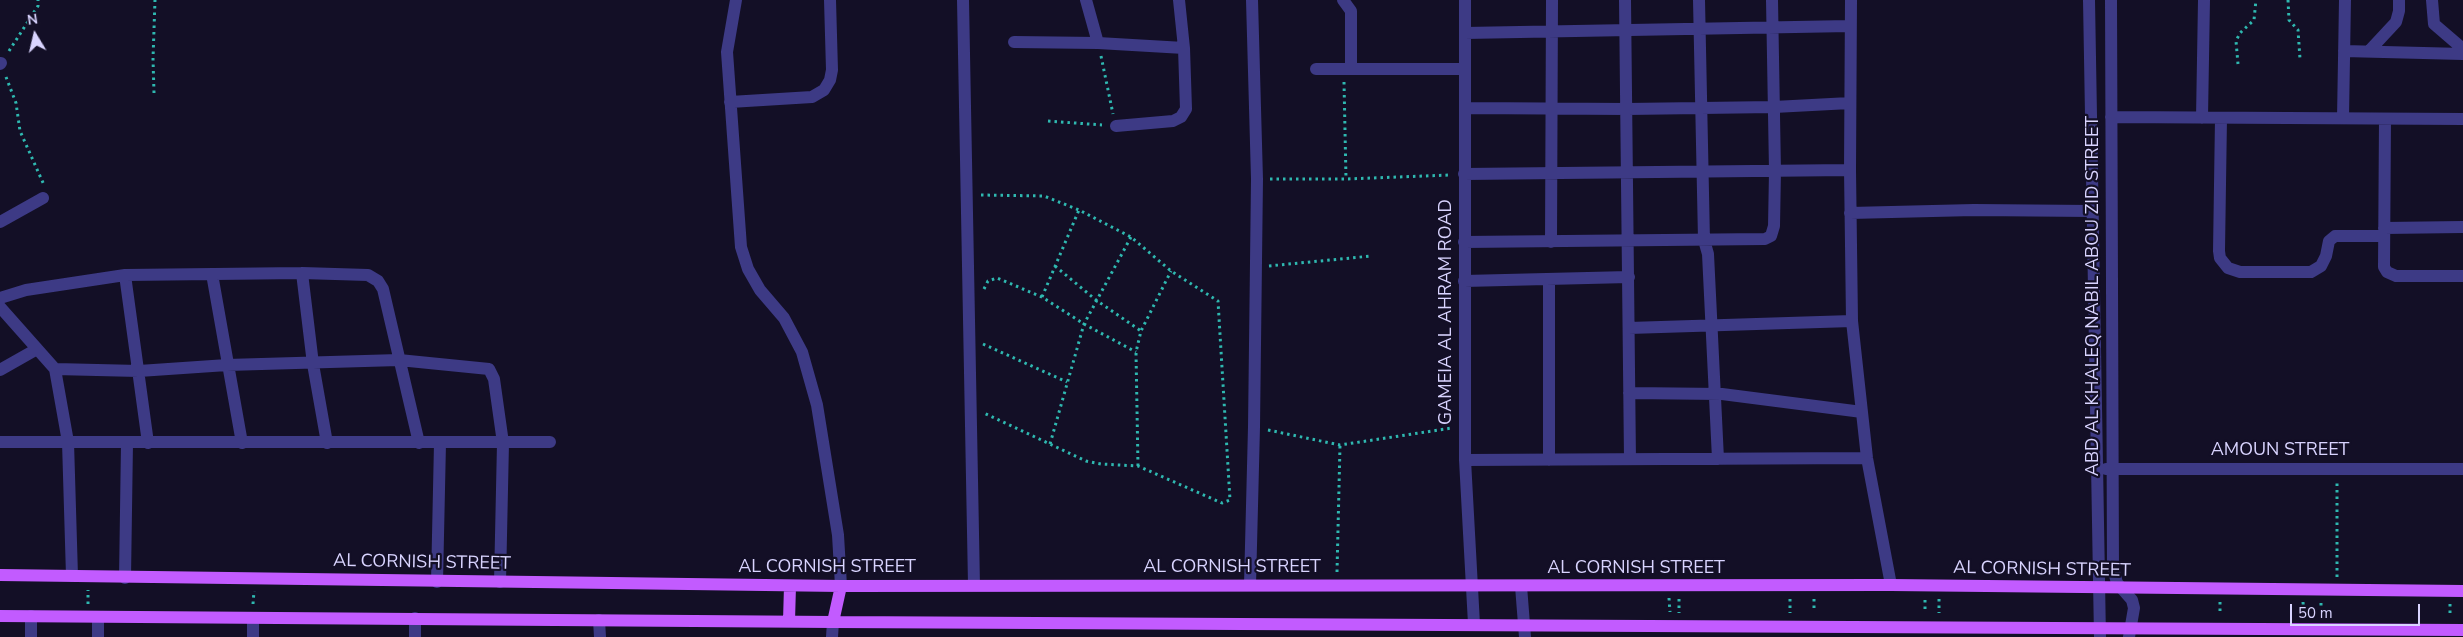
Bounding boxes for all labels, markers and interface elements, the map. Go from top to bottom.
text: N [26,9,39,30]
north arrow [10,10,60,60]
street label: ABD AL KHALEQ NABIL ABOU ZID STREET [2083,116,2105,476]
street label: GAMEIA AL AHRAM ROAD [1436,199,1458,425]
street label: AMOUN STREET [2211,440,2349,462]
street label: AL CORNISH STREET [333,551,511,575]
street label: AL CORNISH STREET [738,557,916,579]
street label: AL CORNISH STREET [1143,557,1321,579]
street label: AL CORNISH STREET [1547,558,1725,580]
street label: AL CORNISH STREET [1953,558,2131,582]
scale bar [2293,594,2423,626]
text: 50 m [2298,603,2333,623]

